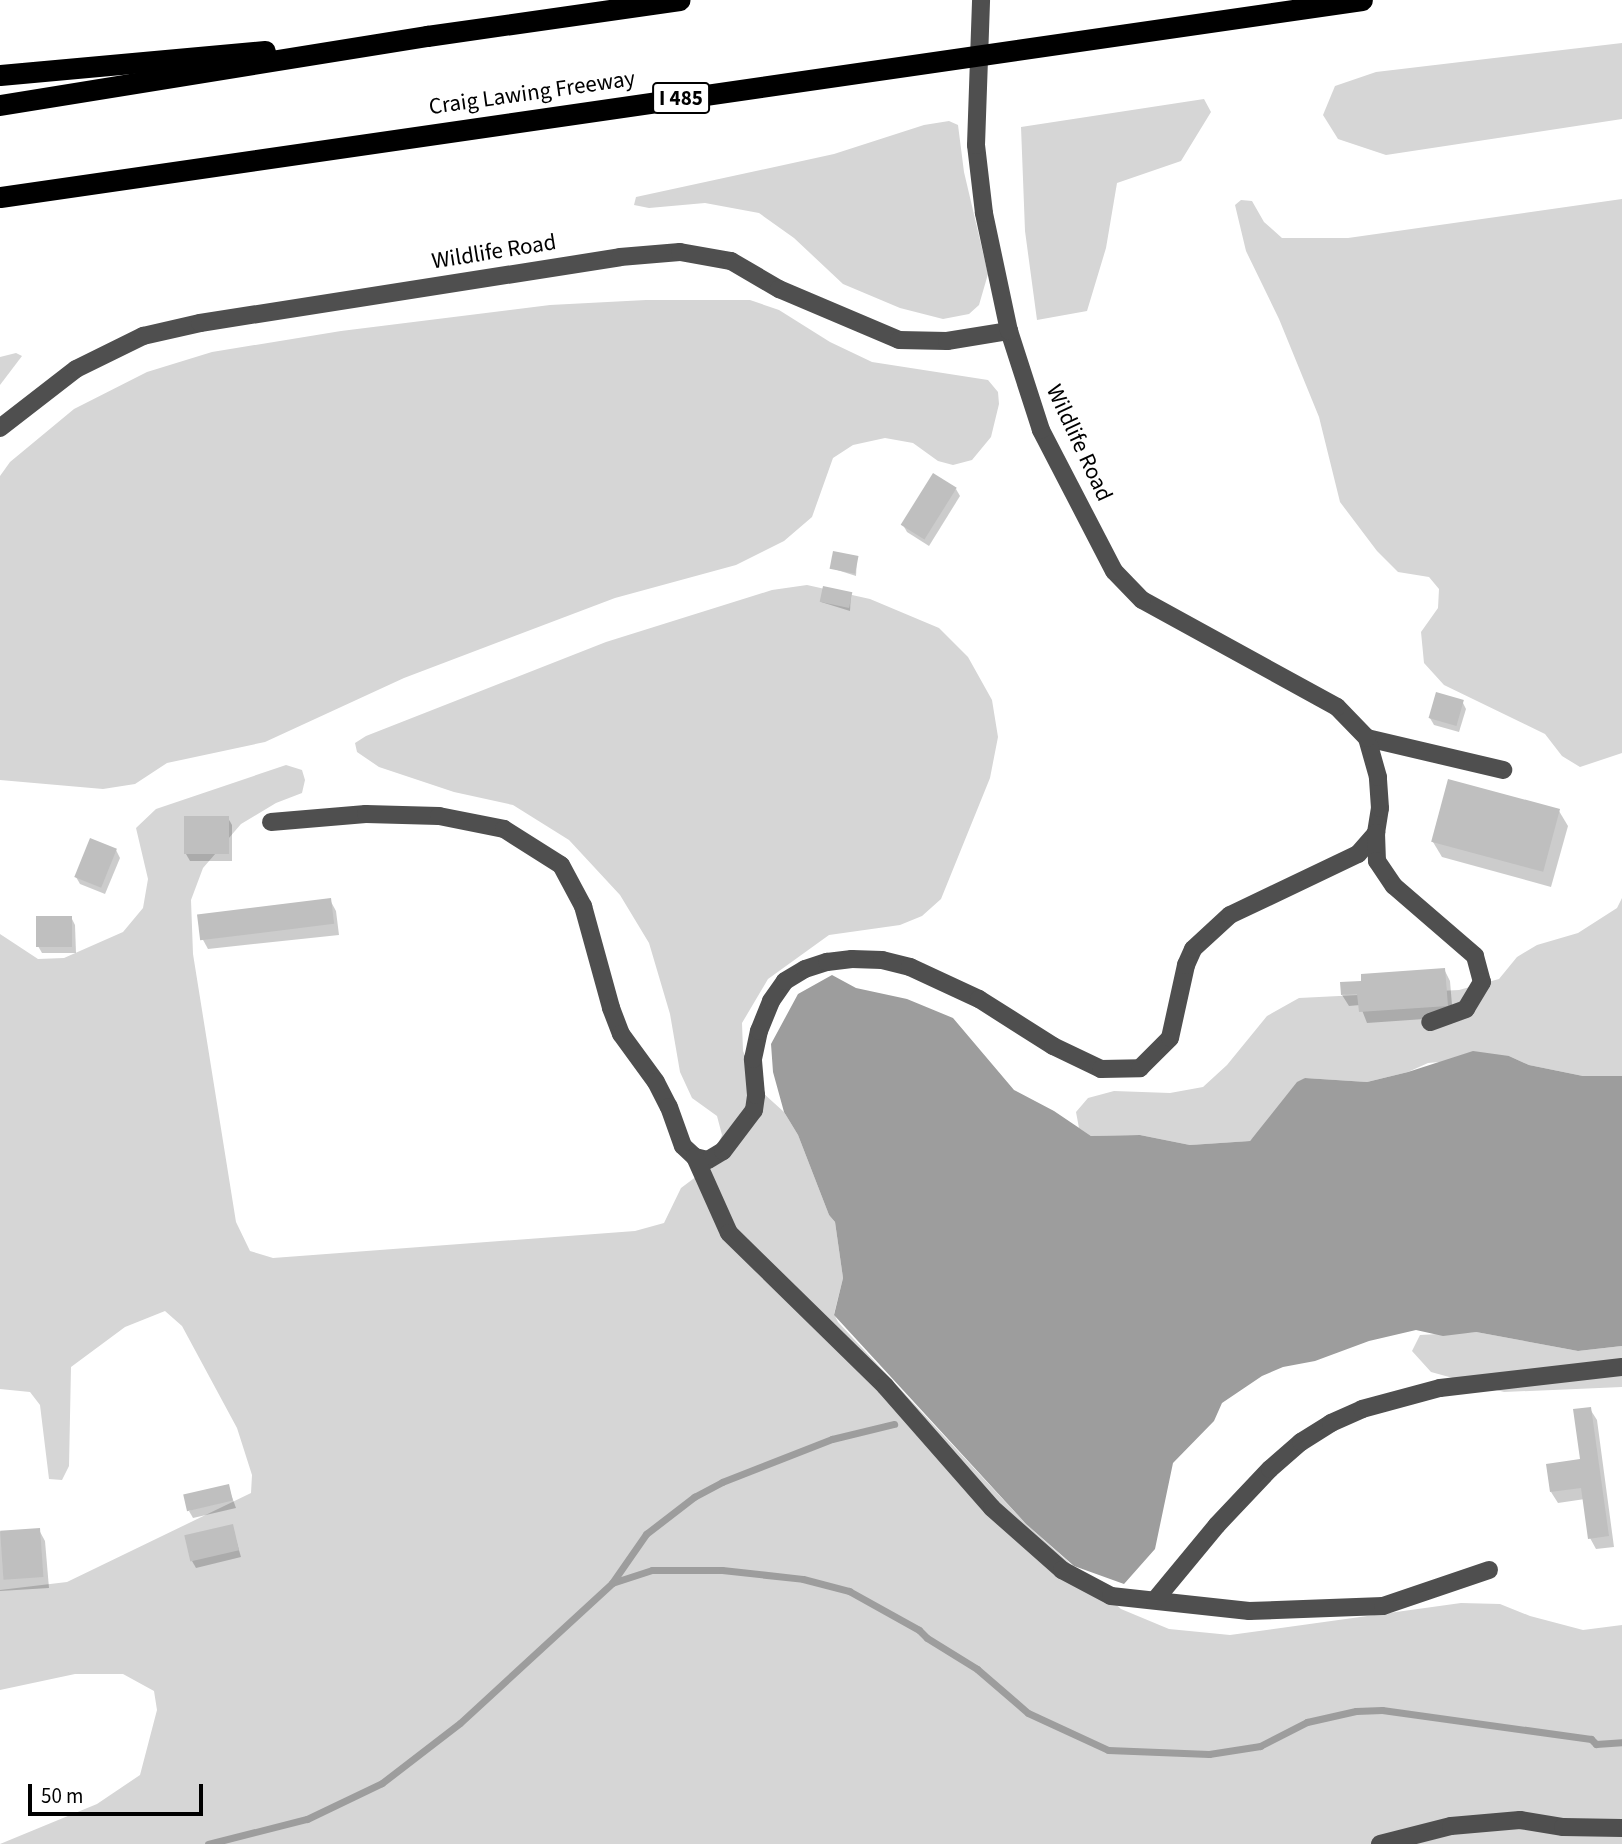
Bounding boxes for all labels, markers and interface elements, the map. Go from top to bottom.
street label: Craig Lawing Freeway [427,65,637,121]
road number: I 485 [651,80,711,116]
street label: Wildlife Road [430,229,558,275]
street label: Wildlife Road [1040,380,1118,506]
scale bar [32,1770,206,1814]
text: 50 m [41,1781,83,1811]

